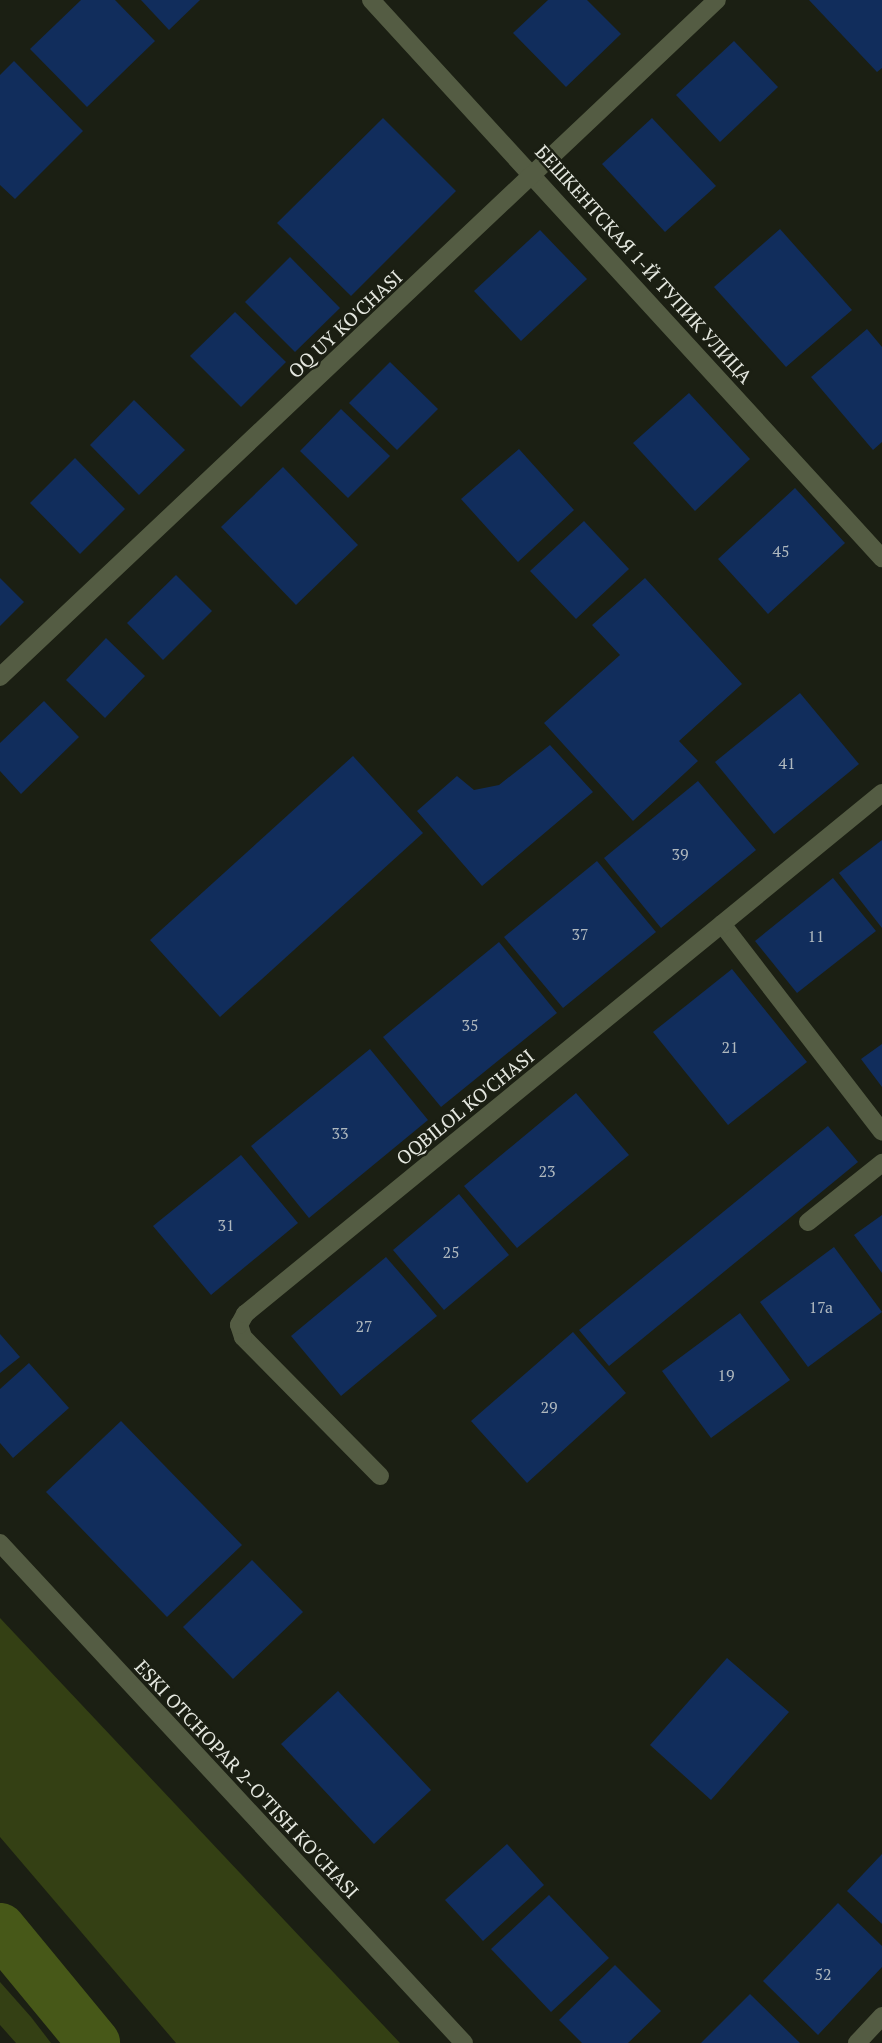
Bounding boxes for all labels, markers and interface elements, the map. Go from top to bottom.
street label: БЕШКЕНТСКАЯ 1-Й ТУПИК УЛИЦА [531,140,757,388]
street label: OQ UY KO'CHASI [283,265,407,383]
house number: 45 [772,541,790,561]
house number: 41 [778,753,796,773]
house number: 39 [671,844,689,864]
house number: 37 [571,924,589,944]
house number: 11 [807,926,825,946]
house number: 35 [461,1015,479,1035]
house number: 21 [721,1037,739,1057]
street label: OQBILOL KO'CHASI [392,1044,538,1170]
house number: 33 [331,1123,349,1143]
house number: 23 [538,1161,556,1181]
house number: 31 [217,1215,235,1235]
house number: 25 [442,1242,460,1262]
house number: 17a [809,1297,833,1317]
house number: 27 [355,1316,373,1336]
house number: 19 [717,1365,735,1385]
house number: 29 [540,1397,558,1417]
street label: ESKI OTCHOPAR 2-O'TISH KO'CHASI [130,1655,364,1903]
house number: 52 [814,1964,832,1984]

